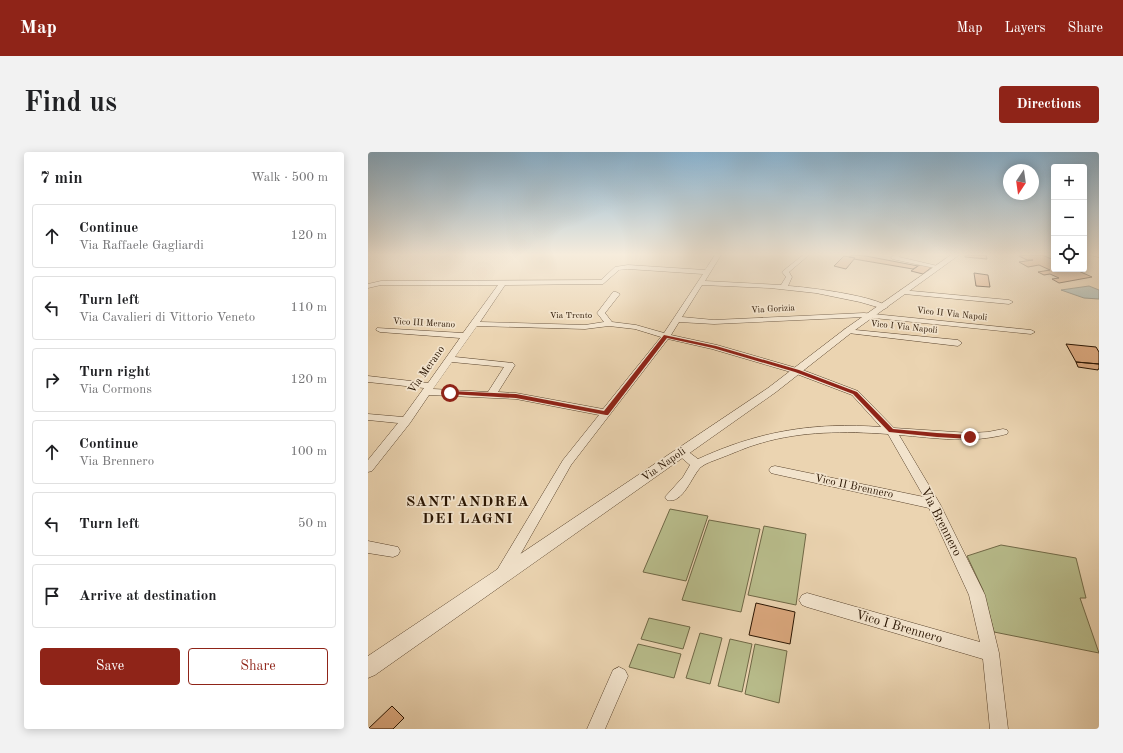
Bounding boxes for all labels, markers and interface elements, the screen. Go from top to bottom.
text: Map [20,19,57,38]
text: Map [957,21,983,35]
text: Layers [1005,21,1046,35]
text: Share [1068,21,1103,35]
button: Directions [999,86,1099,123]
text: Find us [24,90,117,118]
north arrow [1003,164,1039,200]
map controls [1051,164,1087,272]
button: + [1051,164,1087,200]
text: 7 min [40,170,83,187]
text: Walk · 500 m [251,171,328,184]
button: − [1051,200,1087,236]
text: Continue [79,221,138,236]
icon: ahead [41,225,63,247]
text: 120 m [290,229,327,242]
button: locate [1051,236,1087,272]
text: Via Raffaele Gagliardi [79,239,204,252]
text: Turn left [79,293,139,308]
icon: left [41,297,63,319]
text: 110 m [290,301,327,314]
street label: Via Gorizia [751,303,796,315]
street label: Vico II Via Napoli [916,306,988,322]
text: Via Cavalieri di Vittorio Veneto [79,311,255,324]
street label: Via Trento [550,311,593,320]
street label: Vico III Merano [393,317,456,329]
street label: Vico I Via Napoli [870,319,938,335]
street label: Via Merano [407,344,447,396]
text: Turn right [79,365,150,380]
icon: right [41,369,63,391]
text: 120 m [290,373,327,386]
text: Via Cormons [79,383,152,396]
route start [441,384,459,402]
route end [961,428,979,446]
text: Continue [79,437,138,452]
icon: ahead [41,441,63,463]
text: 100 m [290,445,327,458]
street label: Via Napoli [640,446,688,484]
text: Via Brennero [79,455,154,468]
street label: Vico II Brennero [814,473,894,501]
street label: Via Brennero [918,486,964,558]
district label: SANT'ANDREA DEI LAGNI [406,495,530,527]
icon: left [41,513,63,535]
text: Turn left [79,517,139,532]
text: 50 m [298,517,327,530]
icon: arrive [41,585,63,607]
text: Arrive at destination [79,589,217,604]
street label: Vico I Brennero [854,608,944,646]
button: Save [40,648,180,685]
button: Share [188,648,328,685]

